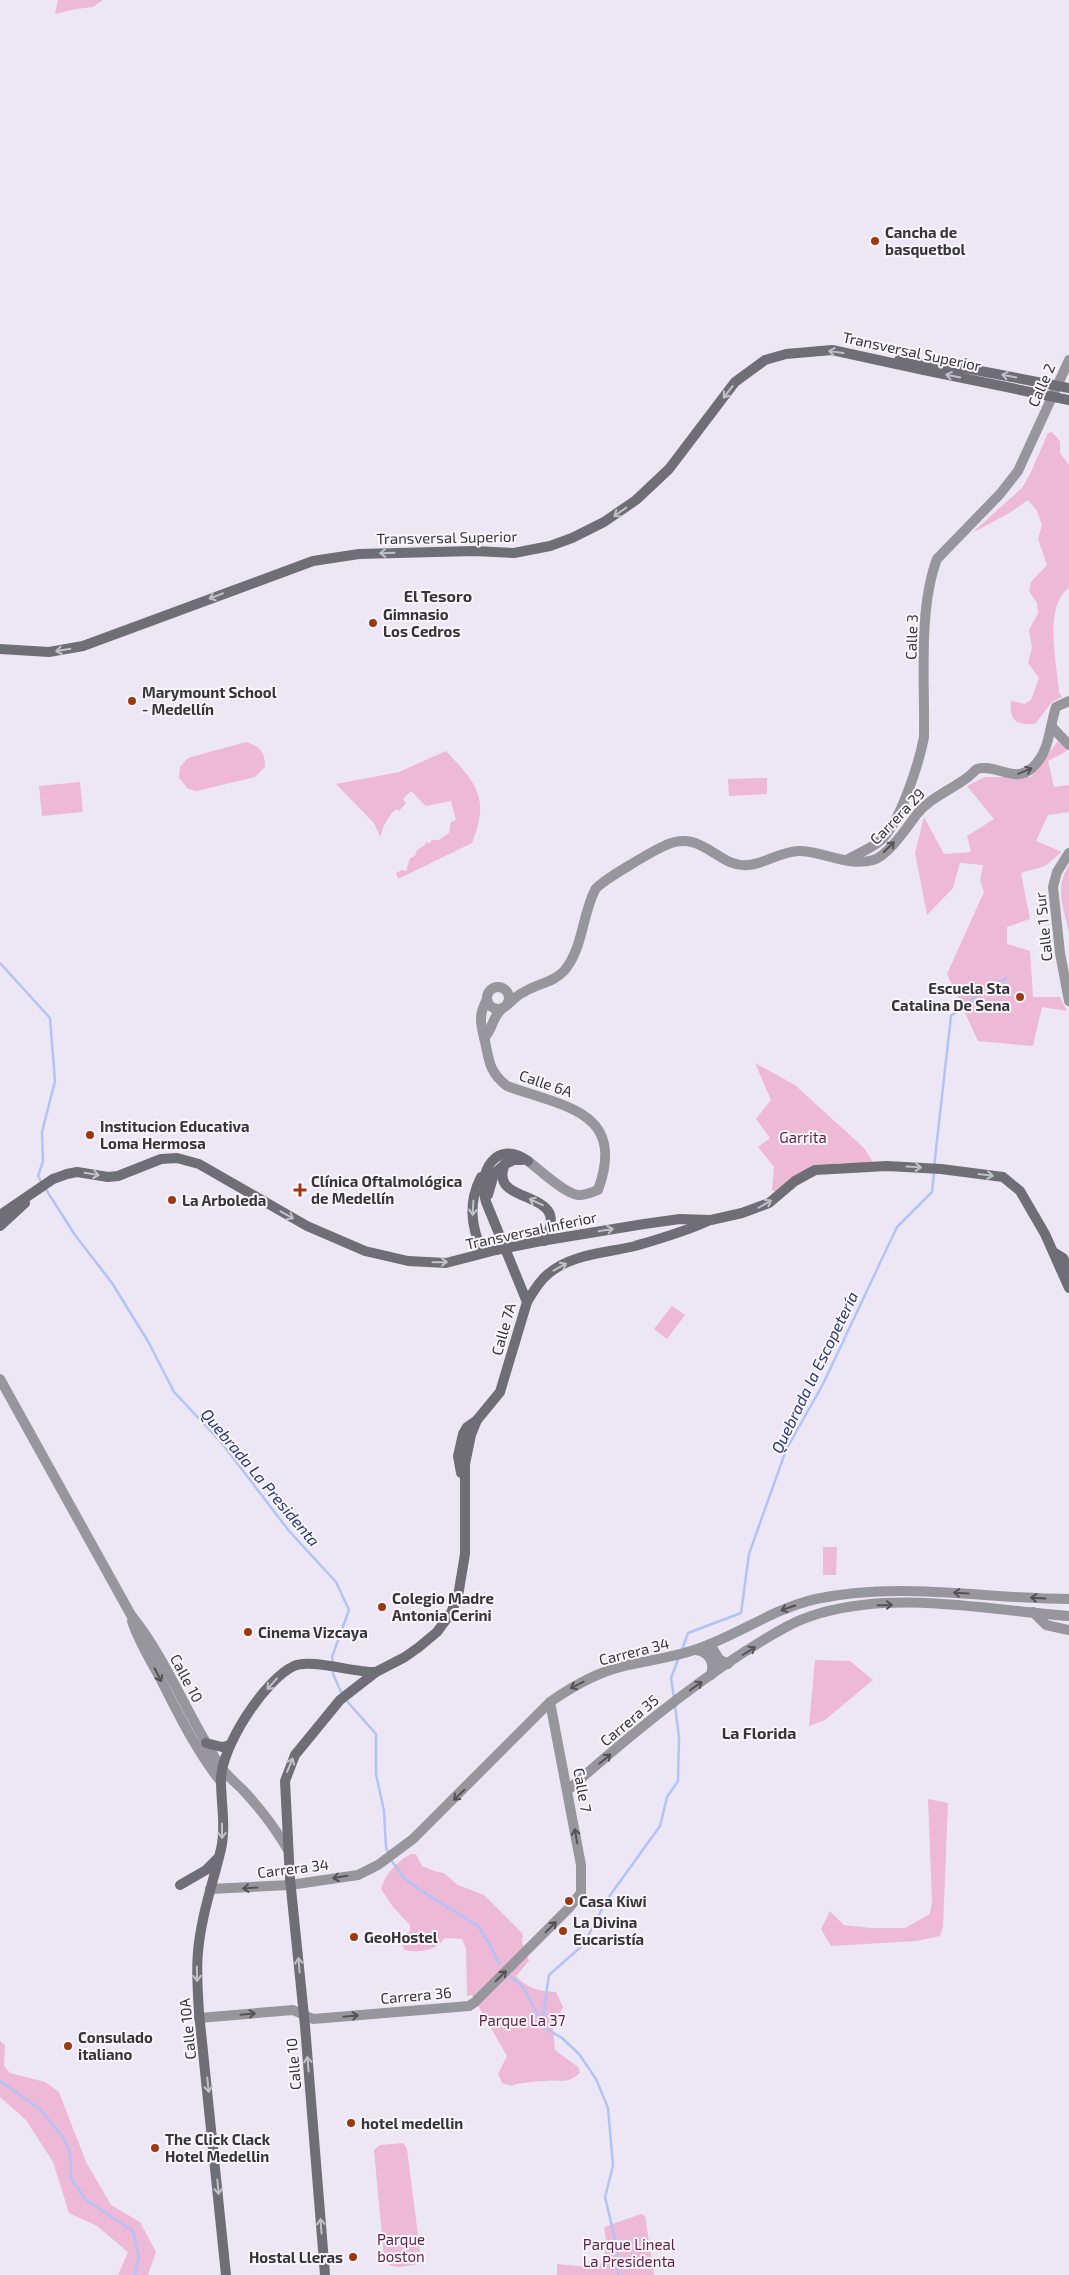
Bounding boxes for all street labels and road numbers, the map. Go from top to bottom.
street label: Transversal Superior [841,328,983,374]
street label: Calle 2 [1024,361,1058,409]
street label: Transversal Superior [376,527,518,547]
street label: Calle 3 [901,614,921,660]
street label: Carrera 29 [866,784,928,848]
street label: Calle 1 Sur [1030,892,1056,962]
street label: Calle 6A [517,1066,576,1101]
street label: Transversal Inferior [464,1207,598,1253]
street label: Calle 7A [487,1300,519,1357]
street label: Carrera 34 [597,1634,671,1668]
street label: Calle 10 [167,1651,207,1705]
street label: Carrera 35 [596,1690,662,1750]
street label: Calle 7 [570,1766,596,1814]
street label: Carrera 34 [256,1855,330,1881]
street label: Carrera 36 [380,1983,452,2007]
street label: Calle 10A [175,1997,199,2060]
street label: Calle 10 [282,2037,304,2091]

